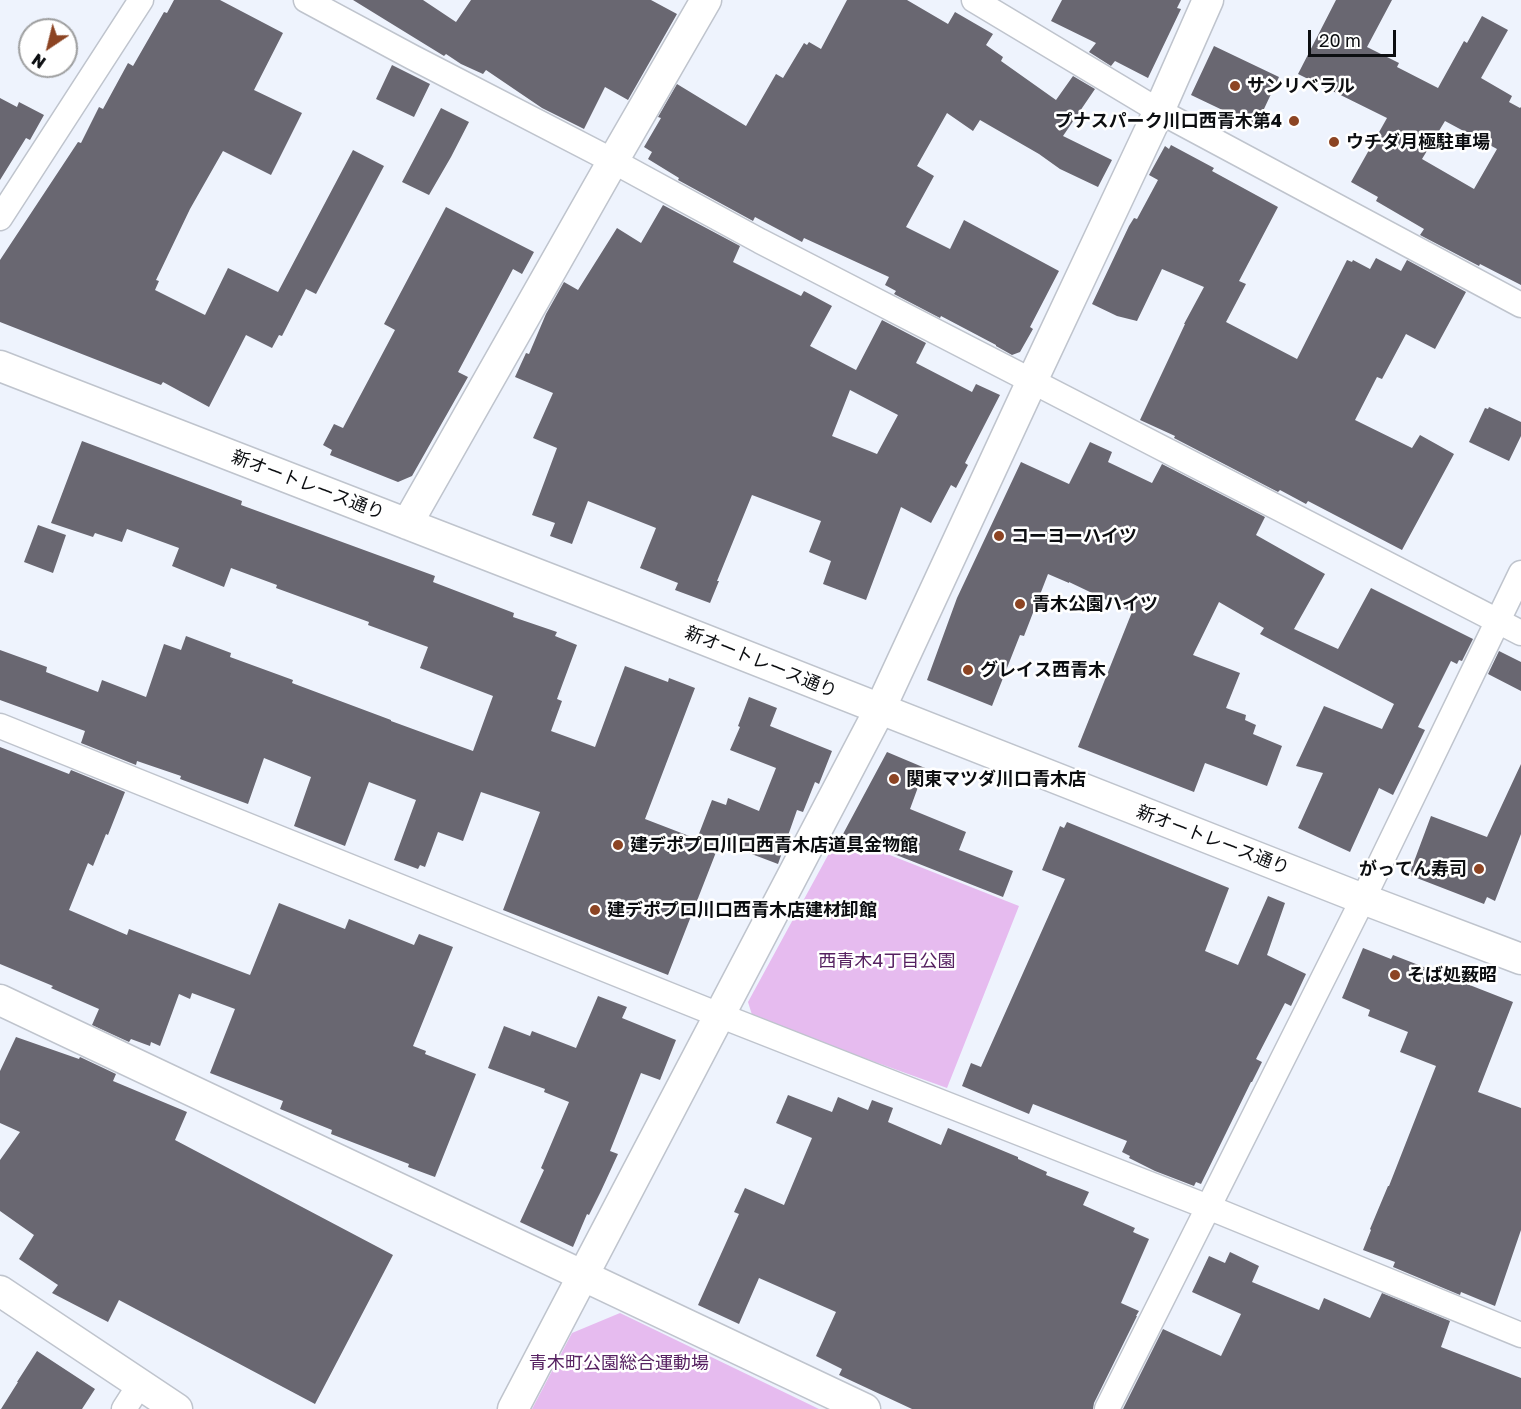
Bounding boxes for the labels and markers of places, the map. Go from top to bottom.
place label: サンリベラル [1247,75,1355,97]
marker: サンリベラル [1228,79,1242,93]
place label: プナスパーク川口西青木第4 [1055,110,1282,132]
marker: プナスパーク川口西青木第4 [1287,114,1301,128]
place label: ウチダ月極駐車場 [1346,131,1490,153]
marker: ウチダ月極駐車場 [1327,135,1341,149]
place label: コーヨーハイツ [1011,525,1137,547]
marker: コーヨーハイツ [992,529,1006,543]
place label: 青木公園ハイツ [1032,593,1158,615]
marker: 青木公園ハイツ [1013,597,1027,611]
place label: グレイス西青木 [980,659,1106,681]
marker: グレイス西青木 [961,663,975,677]
place label: 関東マツダ川口青木店 [906,768,1086,790]
marker: 関東マツダ川口青木店 [887,772,901,786]
place label: 建デポプロ川口西青木店道具金物館 [630,834,918,856]
marker: 建デポプロ川口西青木店道具金物館 [611,838,625,852]
place label: がってん寿司 [1359,858,1467,880]
marker: がってん寿司 [1472,862,1486,876]
place label: 建デポプロ川口西青木店建材卸館 [607,899,877,921]
marker: 建デポプロ川口西青木店建材卸館 [588,903,602,917]
place label: そば処薮昭 [1407,964,1497,986]
marker: そば処薮昭 [1388,968,1402,982]

